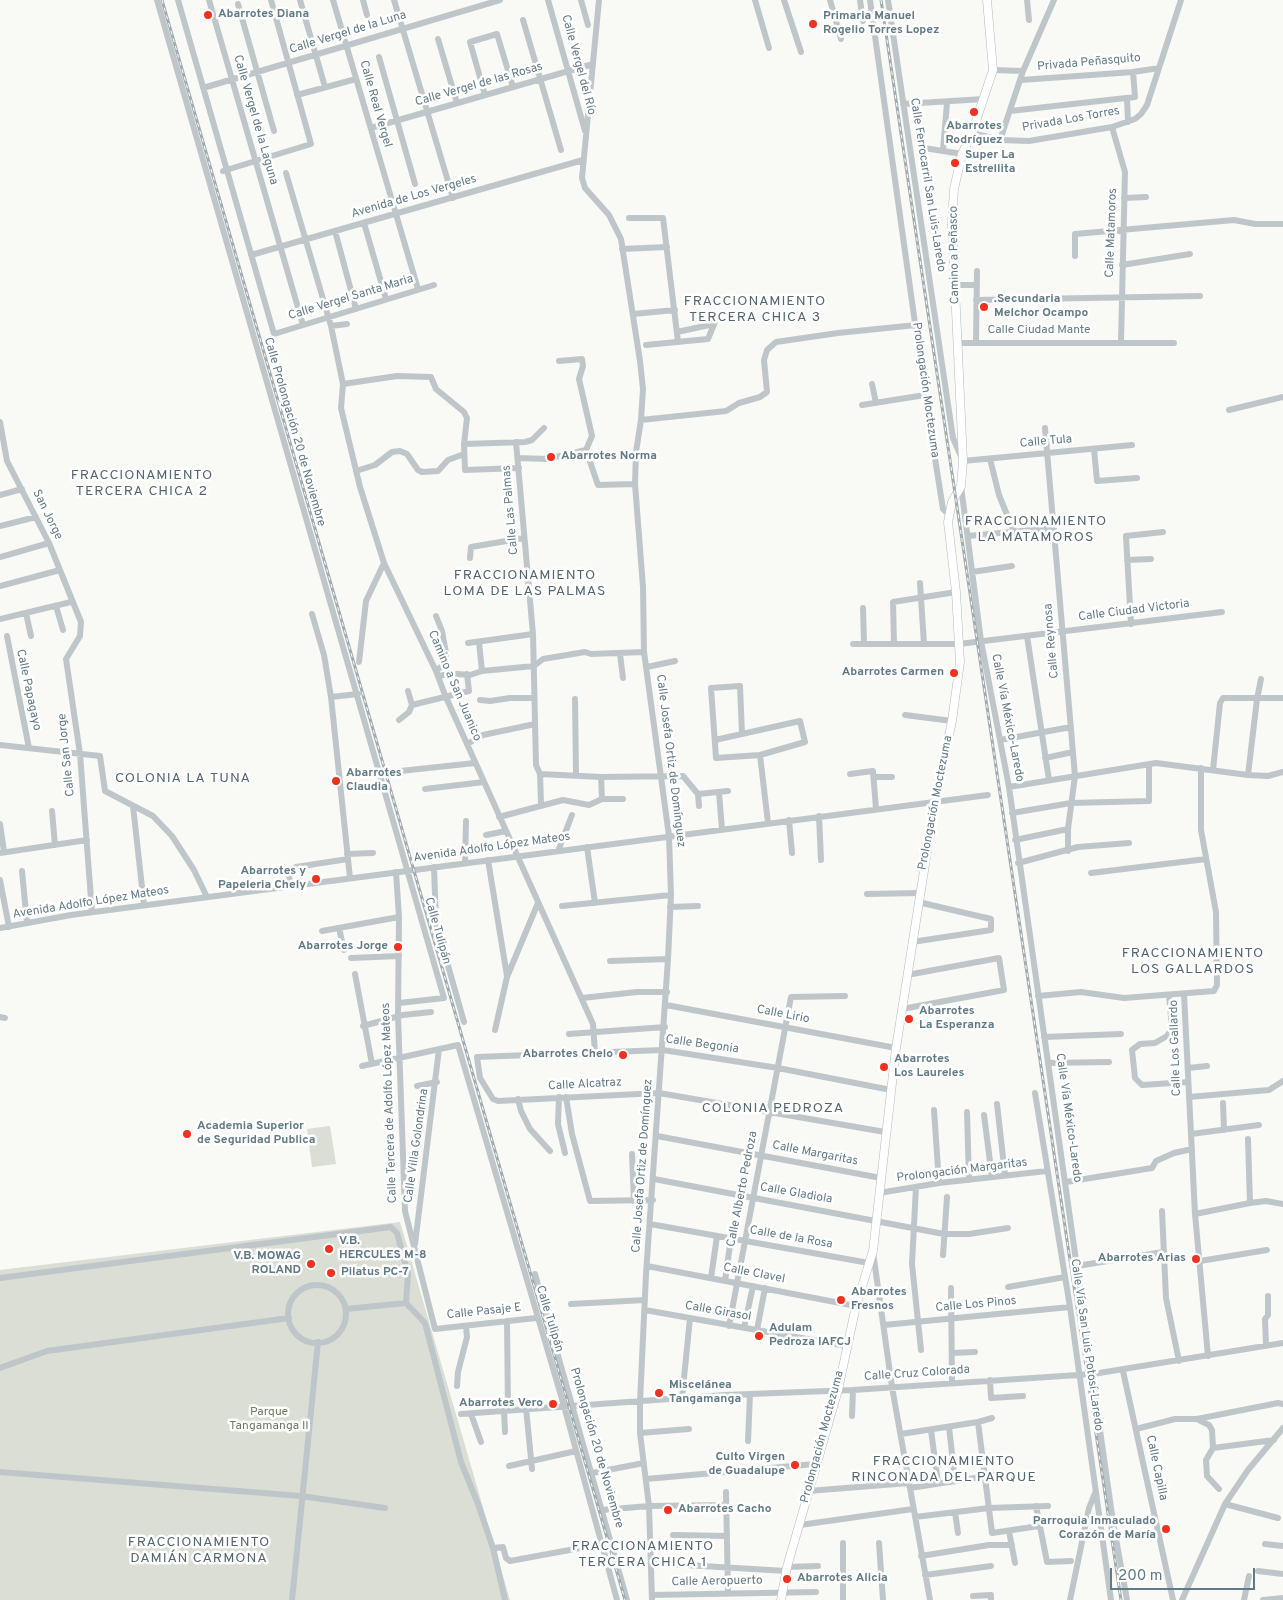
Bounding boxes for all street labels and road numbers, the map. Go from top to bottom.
street label: Calle Vergel de la Luna [288,8,408,58]
street label: Calle Vergel del Río [558,13,598,117]
street label: Privada Peñasquito [1037,51,1141,75]
street label: Calle Vergel de la Laguna [230,53,280,187]
street label: Calle Real Vergel [356,59,394,149]
street label: Calle Vergel de las Rosas [414,60,544,110]
street label: Calle Ferrocarril San Luis-Laredo [906,97,948,273]
street label: Privada Los Torres [1021,104,1121,136]
street label: Avenida de Los Vergeles [350,172,478,222]
street label: Calle Matamoros [1103,188,1121,278]
street label: Camino a Peñasco [947,206,963,304]
street label: Calle Vergel Santa Maria [287,272,415,324]
street label: Prolongación Moctezuma [908,321,942,459]
street label: Calle Ciudad Mante [987,324,1091,338]
street label: Calle Prolongación 20 de Noviembre [260,336,328,528]
street label: Calle Tula [1019,433,1073,451]
street label: Calle Las Palmas [500,465,522,555]
street label: San Jorge [29,488,65,542]
street label: Calle Ciudad Victoria [1078,597,1190,625]
street label: Calle Reynosa [1042,603,1062,679]
street label: Camino a San Juanico [424,629,484,743]
street label: Calle Papagayo [12,648,44,732]
street label: Calle Vía México-Laredo [988,653,1026,783]
street label: Calle Josefa Ortiz de Domínguez [652,674,688,848]
street label: Calle San Jorge [55,713,79,797]
street label: Prolongación Moctezuma [916,735,956,871]
street label: Avenida Adolfo López Mateos [413,830,571,866]
street label: Avenida Adolfo López Mateos [12,884,170,922]
street label: Calle Tulipán [421,896,453,966]
street label: Calle Los Gallardo [1167,1000,1185,1096]
street label: Calle Tercera de Adolfo López Mateos [379,1002,401,1204]
street label: Calle Lirio [755,1003,811,1027]
street label: Calle Begonia [664,1033,740,1057]
street label: Calle Vía México-Laredo [1052,1053,1084,1183]
street label: Calle Alcatraz [548,1076,622,1094]
street label: Calle Josefa Ortiz de Domínguez [630,1079,656,1253]
street label: Calle Villa Golondrina [402,1088,432,1204]
street label: Calle Alberto Pedroza [725,1130,761,1248]
street label: Calle Margaritas [771,1139,859,1169]
street label: Prolongación Margaritas [896,1156,1028,1186]
street label: Calle Gladiola [759,1181,833,1207]
street label: Calle de la Rosa [748,1224,834,1252]
street label: Calle Vía San Luis Potosí-Laredo [1067,1258,1105,1432]
street label: Calle Clavel [722,1261,786,1287]
street label: Calle Tulipán [532,1284,566,1354]
street label: Calle Los Pinos [935,1294,1017,1316]
street label: Calle Girasol [684,1299,752,1325]
street label: Calle Pasaje E [446,1301,522,1323]
street label: Calle Cruz Colorada [864,1363,970,1385]
street label: Prolongación 20 de Noviembre [566,1366,626,1530]
street label: Prolongación Moctezuma [798,1369,848,1505]
street label: Calle Capilla [1142,1434,1170,1502]
street label: Calle Aeropuerto [671,1574,763,1590]

